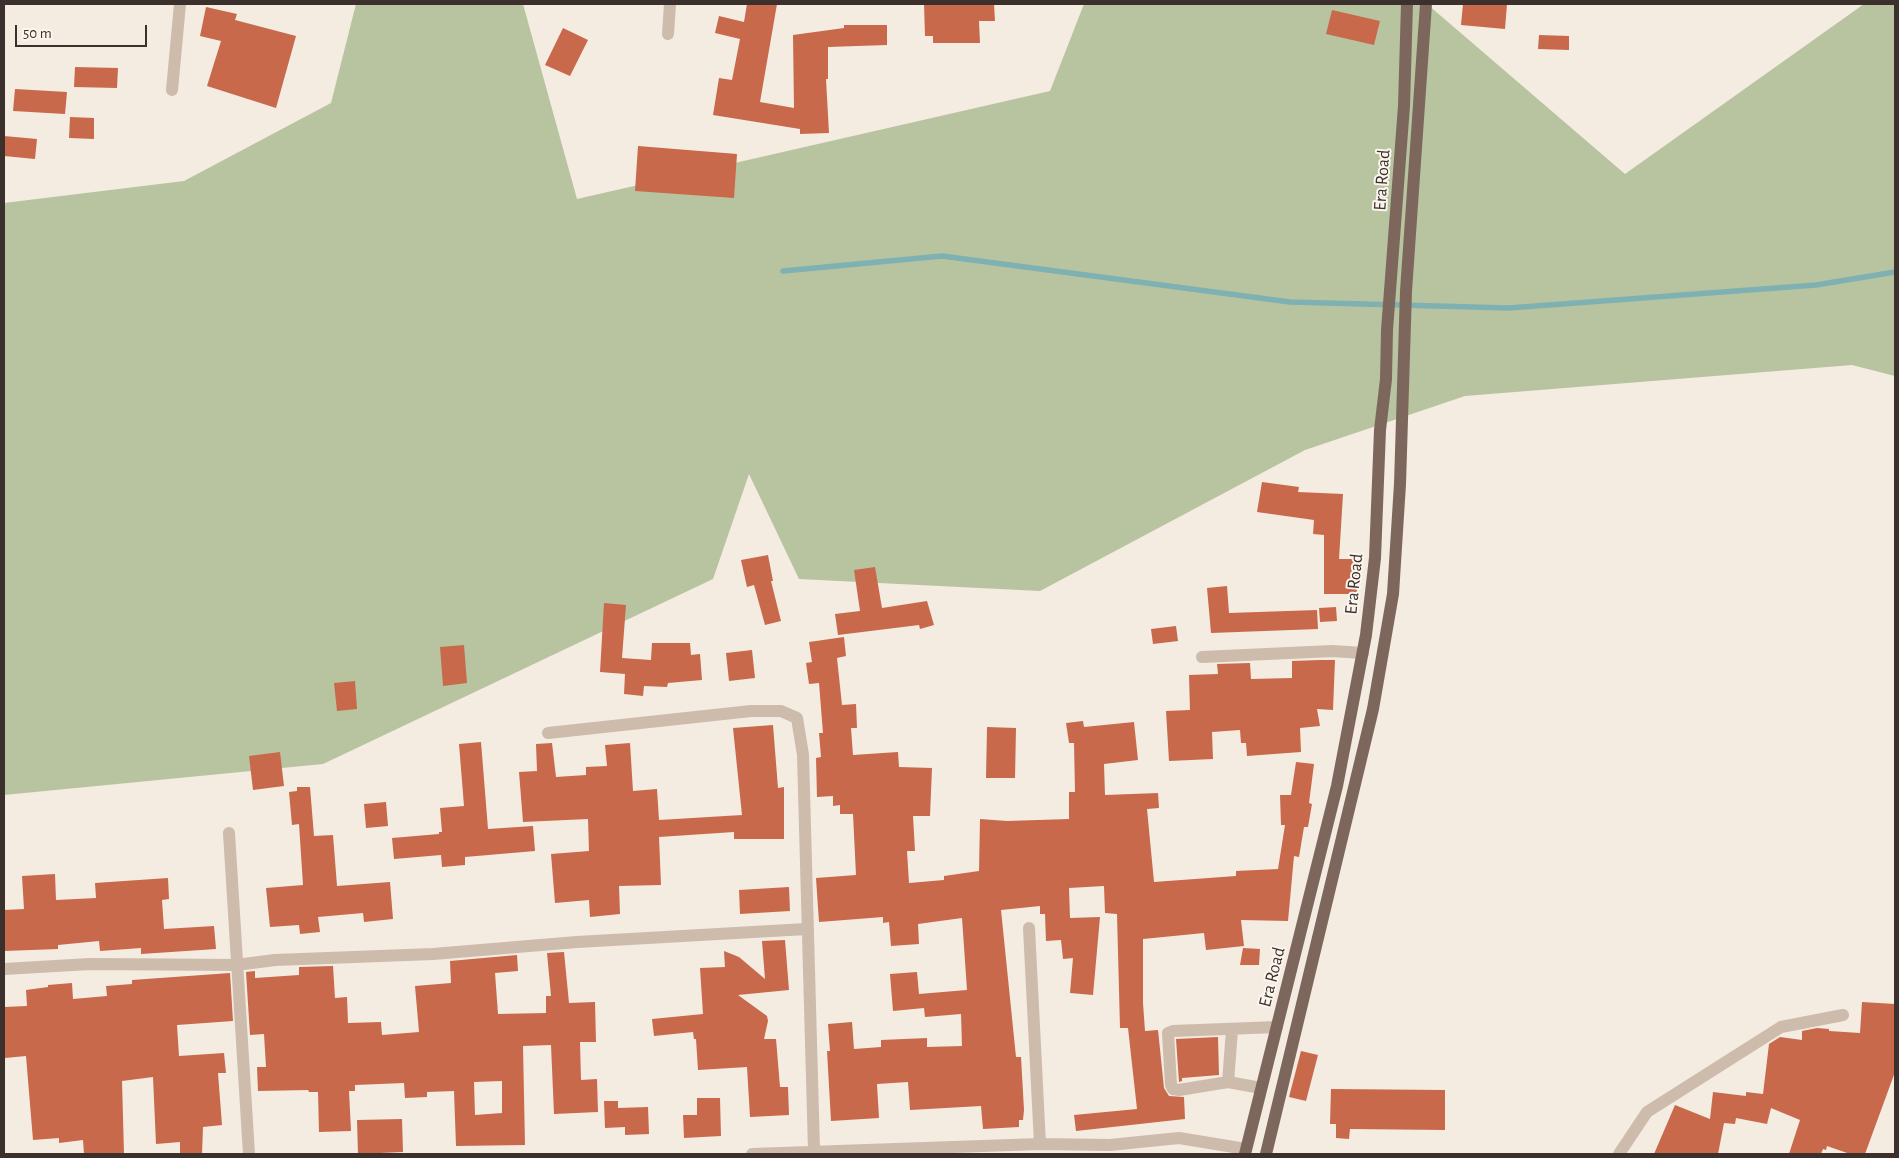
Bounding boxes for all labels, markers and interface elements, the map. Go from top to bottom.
scale bar [18,15,150,47]
text: 50 m [23,26,52,41]
street label: Era Road [1369,149,1395,211]
street label: Era Road [1340,552,1368,616]
street label: Era Road [1254,945,1290,1009]

